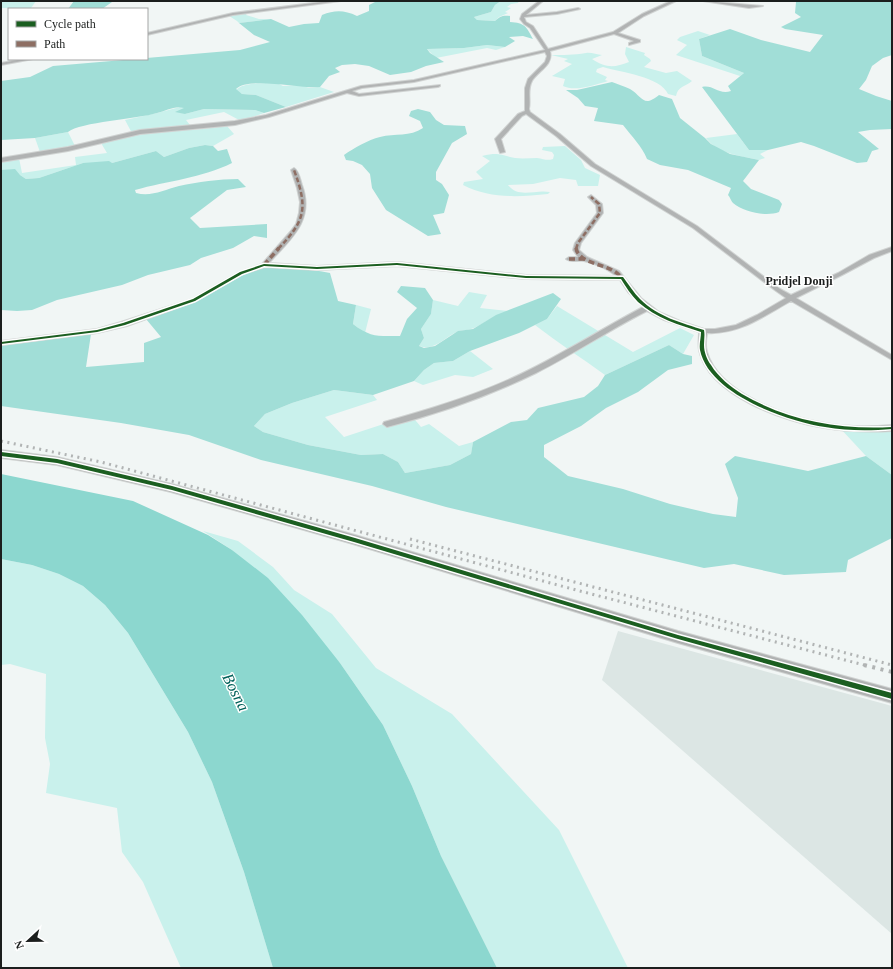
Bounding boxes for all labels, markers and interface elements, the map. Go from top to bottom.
legend [8,8,148,60]
text: Cycle path [44,17,96,31]
text: Path [44,37,65,51]
district label: Pridjel Donji [766,274,833,288]
water label: Bosna [219,670,253,714]
north arrow [8,921,48,961]
text: N [12,939,26,951]

